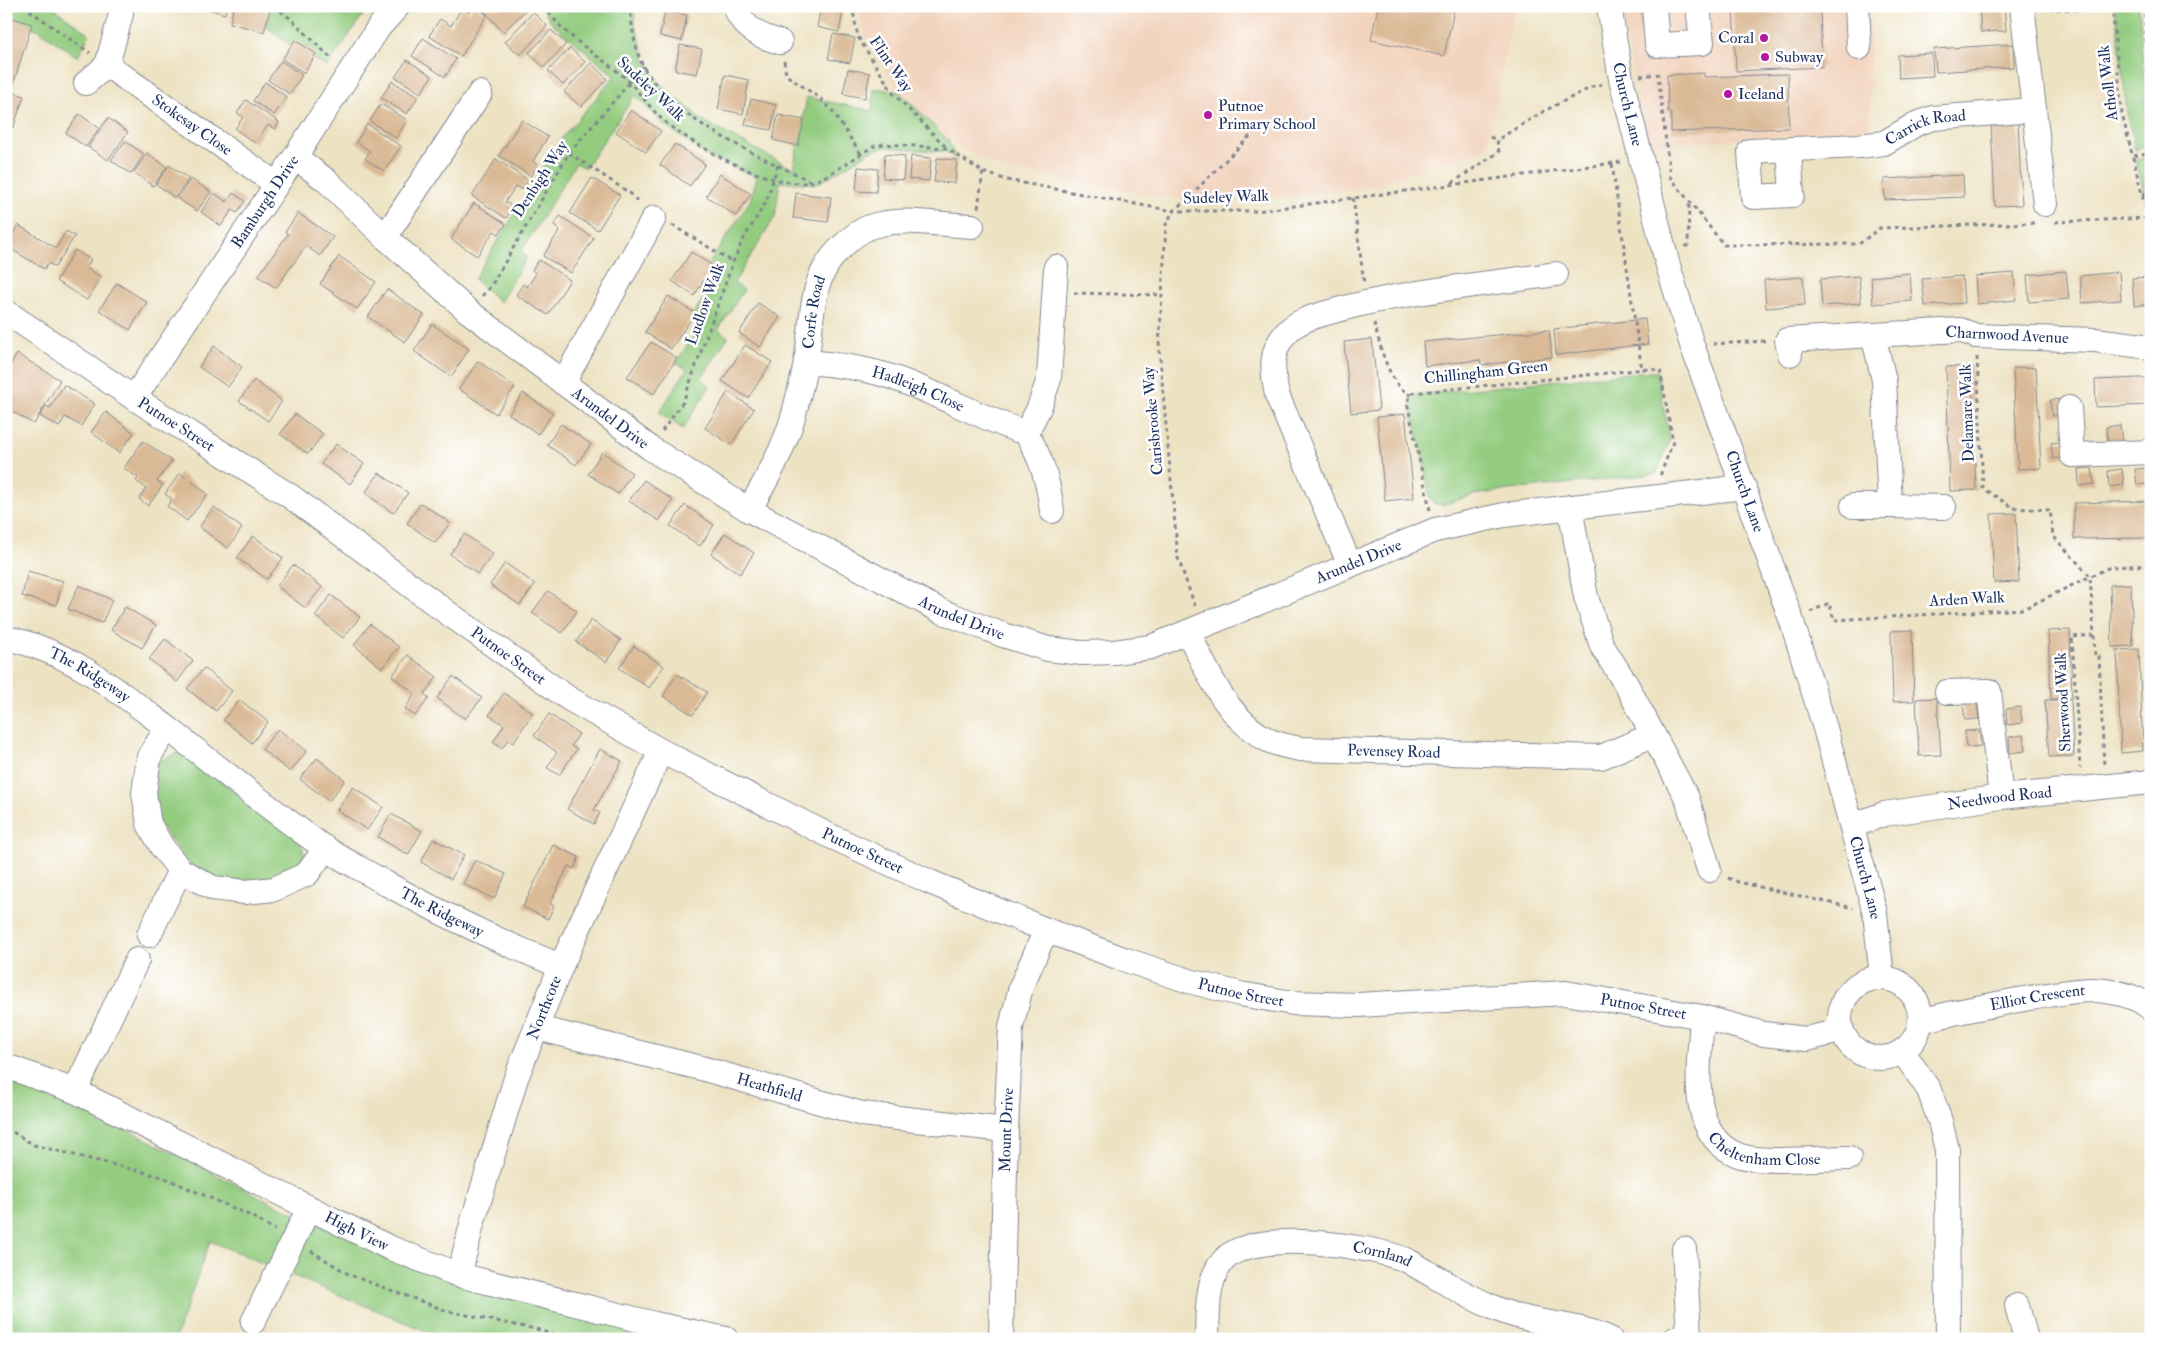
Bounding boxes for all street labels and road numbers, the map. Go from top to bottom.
street label: Flint Way [865,32,918,97]
street label: Atholl Walk [2093,44,2123,123]
street label: Sudeley Walk [613,52,690,126]
street label: Church Lane [1608,61,1648,148]
street label: Stokesay Close [148,90,236,160]
street label: Carrick Road [1881,105,1967,150]
street label: Denbigh Way [508,136,573,221]
street label: Bamburgh Drive [227,151,303,252]
street label: Sudeley Walk [1183,185,1270,208]
street label: Ludlow Walk [681,260,729,348]
street label: Corfe Road [798,273,830,350]
street label: Charnwood Avenue [1945,322,2069,348]
street label: Chillingham Green [1423,356,1549,388]
street label: Hadleigh Close [870,362,968,416]
street label: Delamare Walk [1955,363,1979,463]
street label: Carisbrooke Way [1138,365,1168,476]
street label: Arundel Drive [567,382,653,454]
street label: Putnoe Street [134,393,218,456]
street label: Church Lane [1721,448,1769,535]
street label: Arundel Drive [1312,535,1405,589]
street label: Arden Walk [1928,587,2006,611]
street label: Arundel Drive [914,590,1008,645]
street label: Putnoe Street [467,622,550,689]
street label: The Ridgeway [46,643,135,707]
street label: Sherwood Walk [2050,651,2076,752]
street label: Pevensey Road [1347,740,1441,763]
street label: Needwood Road [1946,782,2053,815]
street label: Putnoe Street [819,823,906,878]
street label: Church Lane [1845,834,1886,921]
street label: The Ridgeway [396,883,488,942]
street label: Northcote [522,972,566,1042]
street label: Putnoe Street [1196,974,1285,1011]
street label: Elliot Crescent [1988,980,2086,1015]
street label: Putnoe Street [1599,989,1688,1024]
street label: Heathfield [734,1069,805,1106]
street label: Mount Drive [995,1087,1018,1173]
street label: Cheltenham Close [1703,1128,1821,1170]
street label: High View [321,1207,393,1256]
street label: Cornland [1351,1237,1415,1271]

